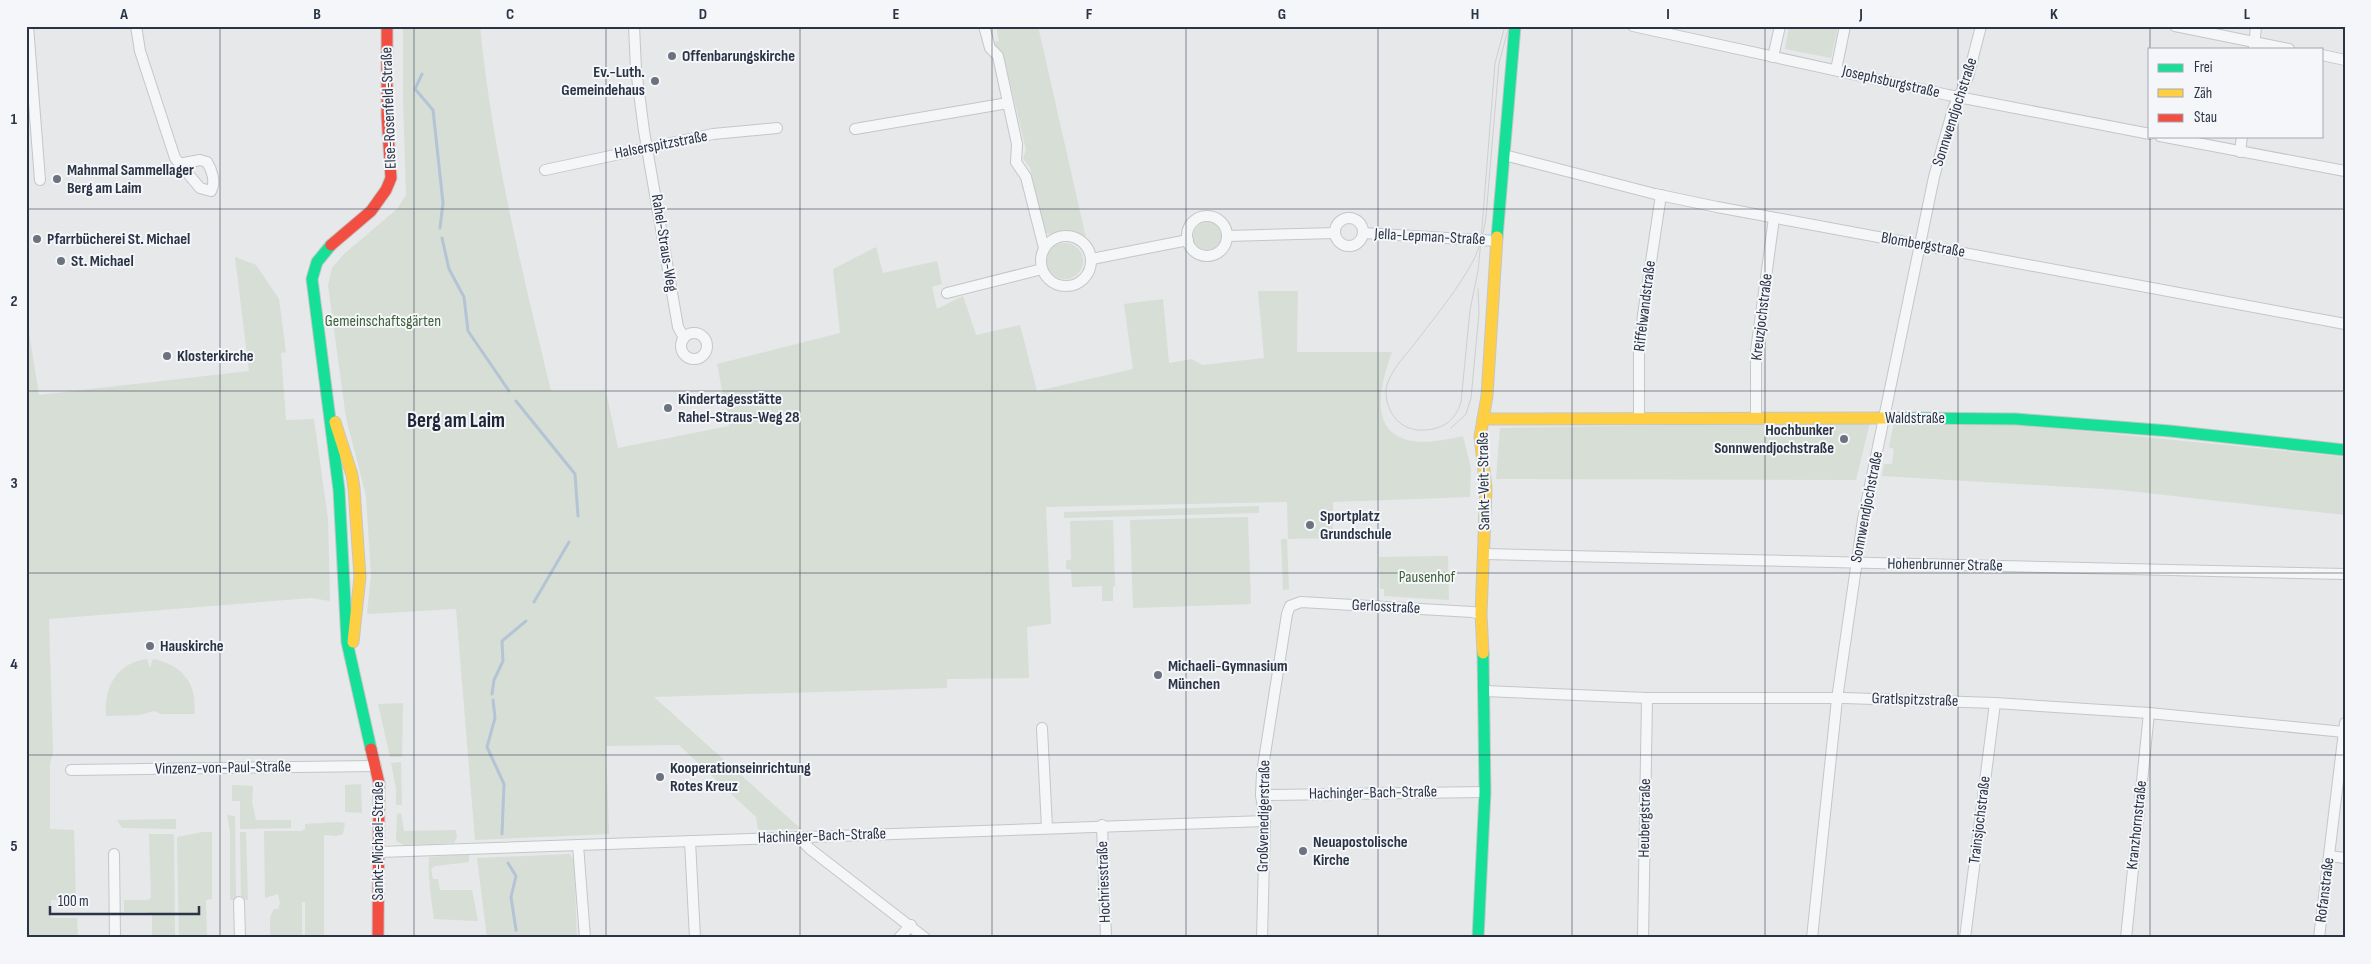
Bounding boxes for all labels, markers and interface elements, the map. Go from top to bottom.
text: A [119,5,128,24]
text: B [313,5,321,24]
text: C [506,5,514,24]
text: D [699,5,707,24]
text: E [893,5,900,24]
text: F [1086,5,1093,24]
text: G [1278,5,1286,24]
text: H [1471,5,1479,24]
text: I [1666,5,1670,24]
text: J [1858,5,1863,24]
text: K [2050,5,2058,24]
text: L [2244,5,2251,24]
street label: Else-Rosenfeld-Straße [377,47,401,169]
place label: Offenbarungskirche [682,47,795,66]
legend [2148,48,2324,138]
marker: Offenbarungskirche [666,50,678,62]
street label: Sonnwendjochstraße [1928,55,1982,169]
text: Frei [2194,58,2213,77]
street label: Josephsburgstraße [1839,61,1942,102]
place label: Ev.-Luth. Gemeindehaus [561,63,645,100]
marker: Ev.-Luth. Gemeindehaus [649,75,661,87]
text: Zäh [2194,84,2212,103]
text: Stau [2194,108,2217,127]
text: 1 [11,110,18,129]
street label: Halserspitzstraße [613,127,709,163]
place label: Mahnmal Sammellager Berg am Laim [67,161,194,198]
marker: Mahnmal Sammellager Berg am Laim [51,173,63,185]
street label: Rahel-Straus-Weg [647,193,681,293]
street label: Jella-Lepman-Straße [1373,225,1486,249]
street label: Blombergstraße [1880,228,1966,262]
place label: Pfarrbücherei St. Michael [47,230,190,249]
marker: Pfarrbücherei St. Michael [31,233,43,245]
place label: St. Michael [71,252,134,271]
marker: St. Michael [55,255,67,267]
street label: Riffelwandstraße [1630,260,1660,352]
street label: Kreuzjochstraße [1747,272,1777,362]
text: 2 [10,292,18,311]
park label: Gemeinschaftsgärten [325,312,441,331]
place label: Klosterkirche [177,347,254,366]
marker: Klosterkirche [161,350,173,362]
place label: Kindertagesstätte Rahel-Straus-Weg 28 [678,390,800,427]
marker: Kindertagesstätte Rahel-Straus-Weg 28 [662,402,674,414]
district label: Berg am Laim [407,408,505,433]
street label: Waldstraße [1885,409,1945,428]
place label: Hochbunker Sonnwendjochstraße [1714,421,1834,458]
street label: Sankt-Veit-Straße [1474,432,1494,530]
marker: Hochbunker Sonnwendjochstraße [1838,433,1850,445]
street label: Sonnwendjochstraße [1847,450,1887,564]
text: 3 [10,474,18,493]
place label: Sportplatz Grundschule [1320,507,1392,544]
marker: Sportplatz Grundschule [1304,519,1316,531]
street label: Hohenbrunner Straße [1887,554,2003,576]
park label: Pausenhof [1399,568,1456,587]
street label: Gerlosstraße [1351,596,1421,618]
place label: Hauskirche [160,637,224,656]
marker: Hauskirche [144,640,156,652]
text: 4 [10,655,18,674]
place label: Michaeli-Gymnasium München [1168,657,1288,694]
marker: Michaeli-Gymnasium München [1152,669,1164,681]
street label: Gratlspitzstraße [1871,689,1959,711]
street label: Vinzenz-von-Paul-Straße [155,757,291,779]
place label: Kooperationseinrichtung Rotes Kreuz [670,759,811,796]
street label: Großvenedigerstraße [1254,760,1274,872]
marker: Kooperationseinrichtung Rotes Kreuz [654,771,666,783]
street label: Trainsjochstraße [1965,775,1995,865]
street label: Heubergstraße [1635,778,1655,858]
street label: Kranzhornstraße [2123,780,2151,870]
street label: Sankt-Michael-Straße [369,781,388,901]
street label: Hachinger-Bach-Straße [1309,782,1437,804]
street label: Hachinger-Bach-Straße [758,824,886,848]
place label: Neuapostolische Kirche [1313,833,1408,870]
text: 5 [10,837,18,856]
street label: Hochriesstraße [1093,841,1115,923]
marker: Neuapostolische Kirche [1297,845,1309,857]
street label: Rofanstraße [2312,856,2338,924]
scale bar [50,884,199,916]
text: 100 m [58,892,89,911]

